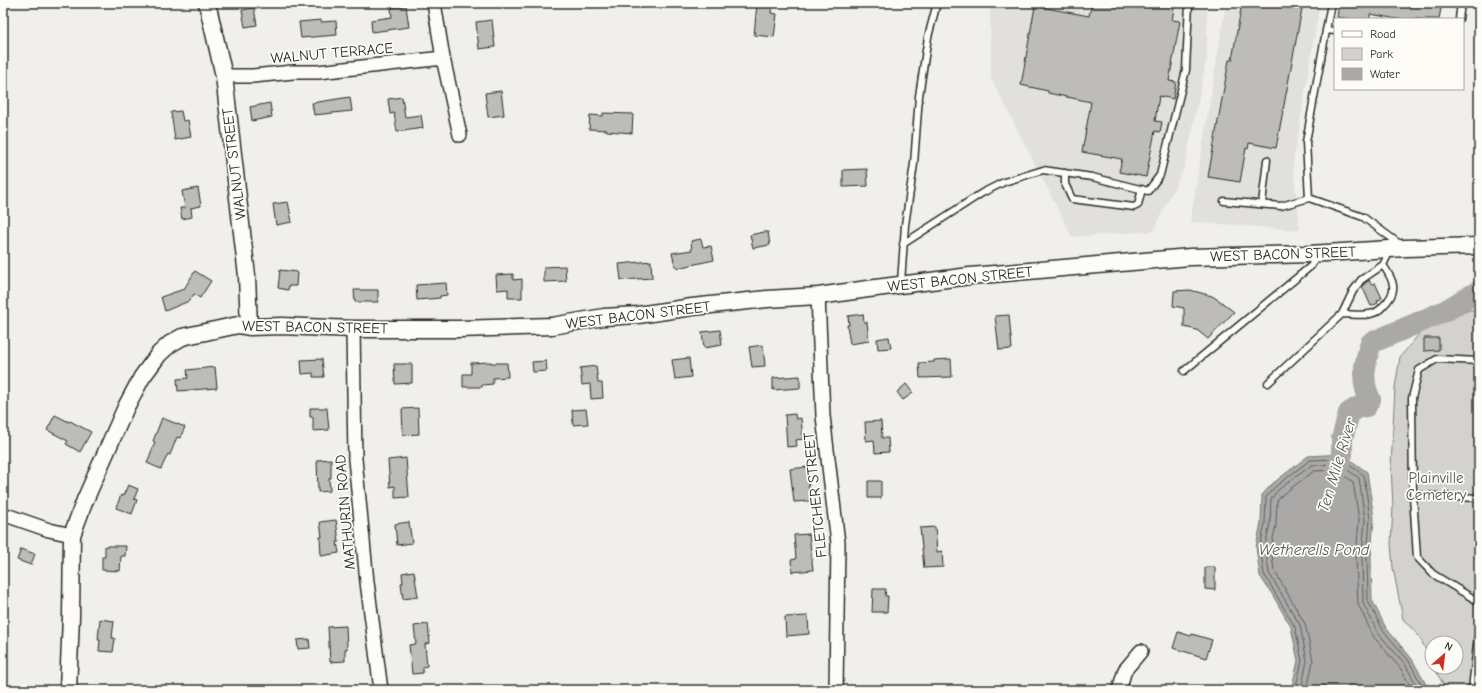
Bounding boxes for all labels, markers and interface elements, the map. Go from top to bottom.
legend [1334,18,1464,90]
text: Road [1370,27,1396,41]
street label: WALNUT TERRACE [270,39,394,67]
text: Park [1370,47,1393,61]
text: Water [1370,67,1400,81]
street label: WALNUT STREET [218,107,250,221]
street label: WEST BACON STREET [1210,242,1356,266]
street label: WEST BACON STREET [887,262,1034,296]
street label: WEST BACON STREET [565,297,712,333]
street label: WEST BACON STREET [242,317,388,337]
water label: Ten Mile River [1314,415,1360,515]
street label: FLETCHER STREET [799,431,831,559]
street label: MATHURIN ROAD [331,454,359,570]
park label: Plainville Cemetery [1406,469,1467,504]
water label: Wetherells Pond [1259,541,1370,559]
north arrow [1424,635,1464,675]
text: N [1442,639,1455,654]

